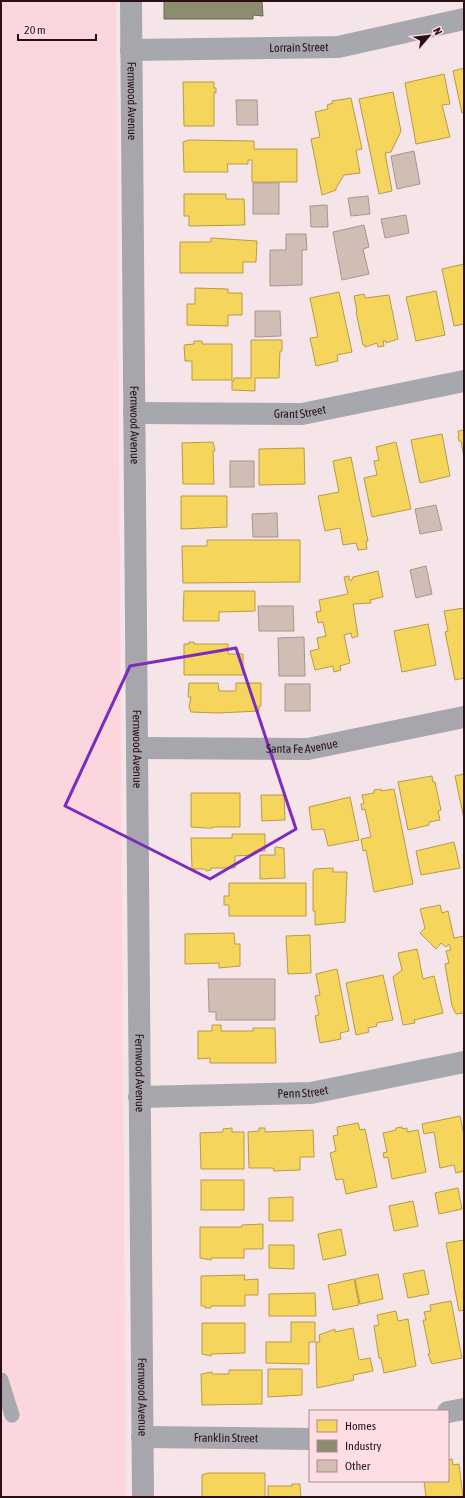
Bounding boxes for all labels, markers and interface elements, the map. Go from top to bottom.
scale bar [18,16,96,42]
north arrow [409,16,449,56]
text: 20 m [24,23,46,37]
text: N [431,26,445,37]
street label: Lorrain Street [269,40,329,55]
street label: Fernwood Avenue [124,62,139,140]
street label: Fernwood Avenue [127,386,142,464]
street label: Grant Street [274,402,328,421]
street label: Fernwood Avenue [130,710,144,788]
street label: Santa Fe Avenue [266,736,339,756]
street label: Fernwood Avenue [132,1034,147,1112]
street label: Penn Street [277,1083,330,1101]
street label: Fernwood Avenue [135,1358,150,1436]
legend [309,1410,449,1482]
text: Homes [345,1419,376,1433]
street label: Franklin Street [194,1431,259,1445]
text: Industry [345,1439,382,1453]
text: Other [345,1459,371,1473]

